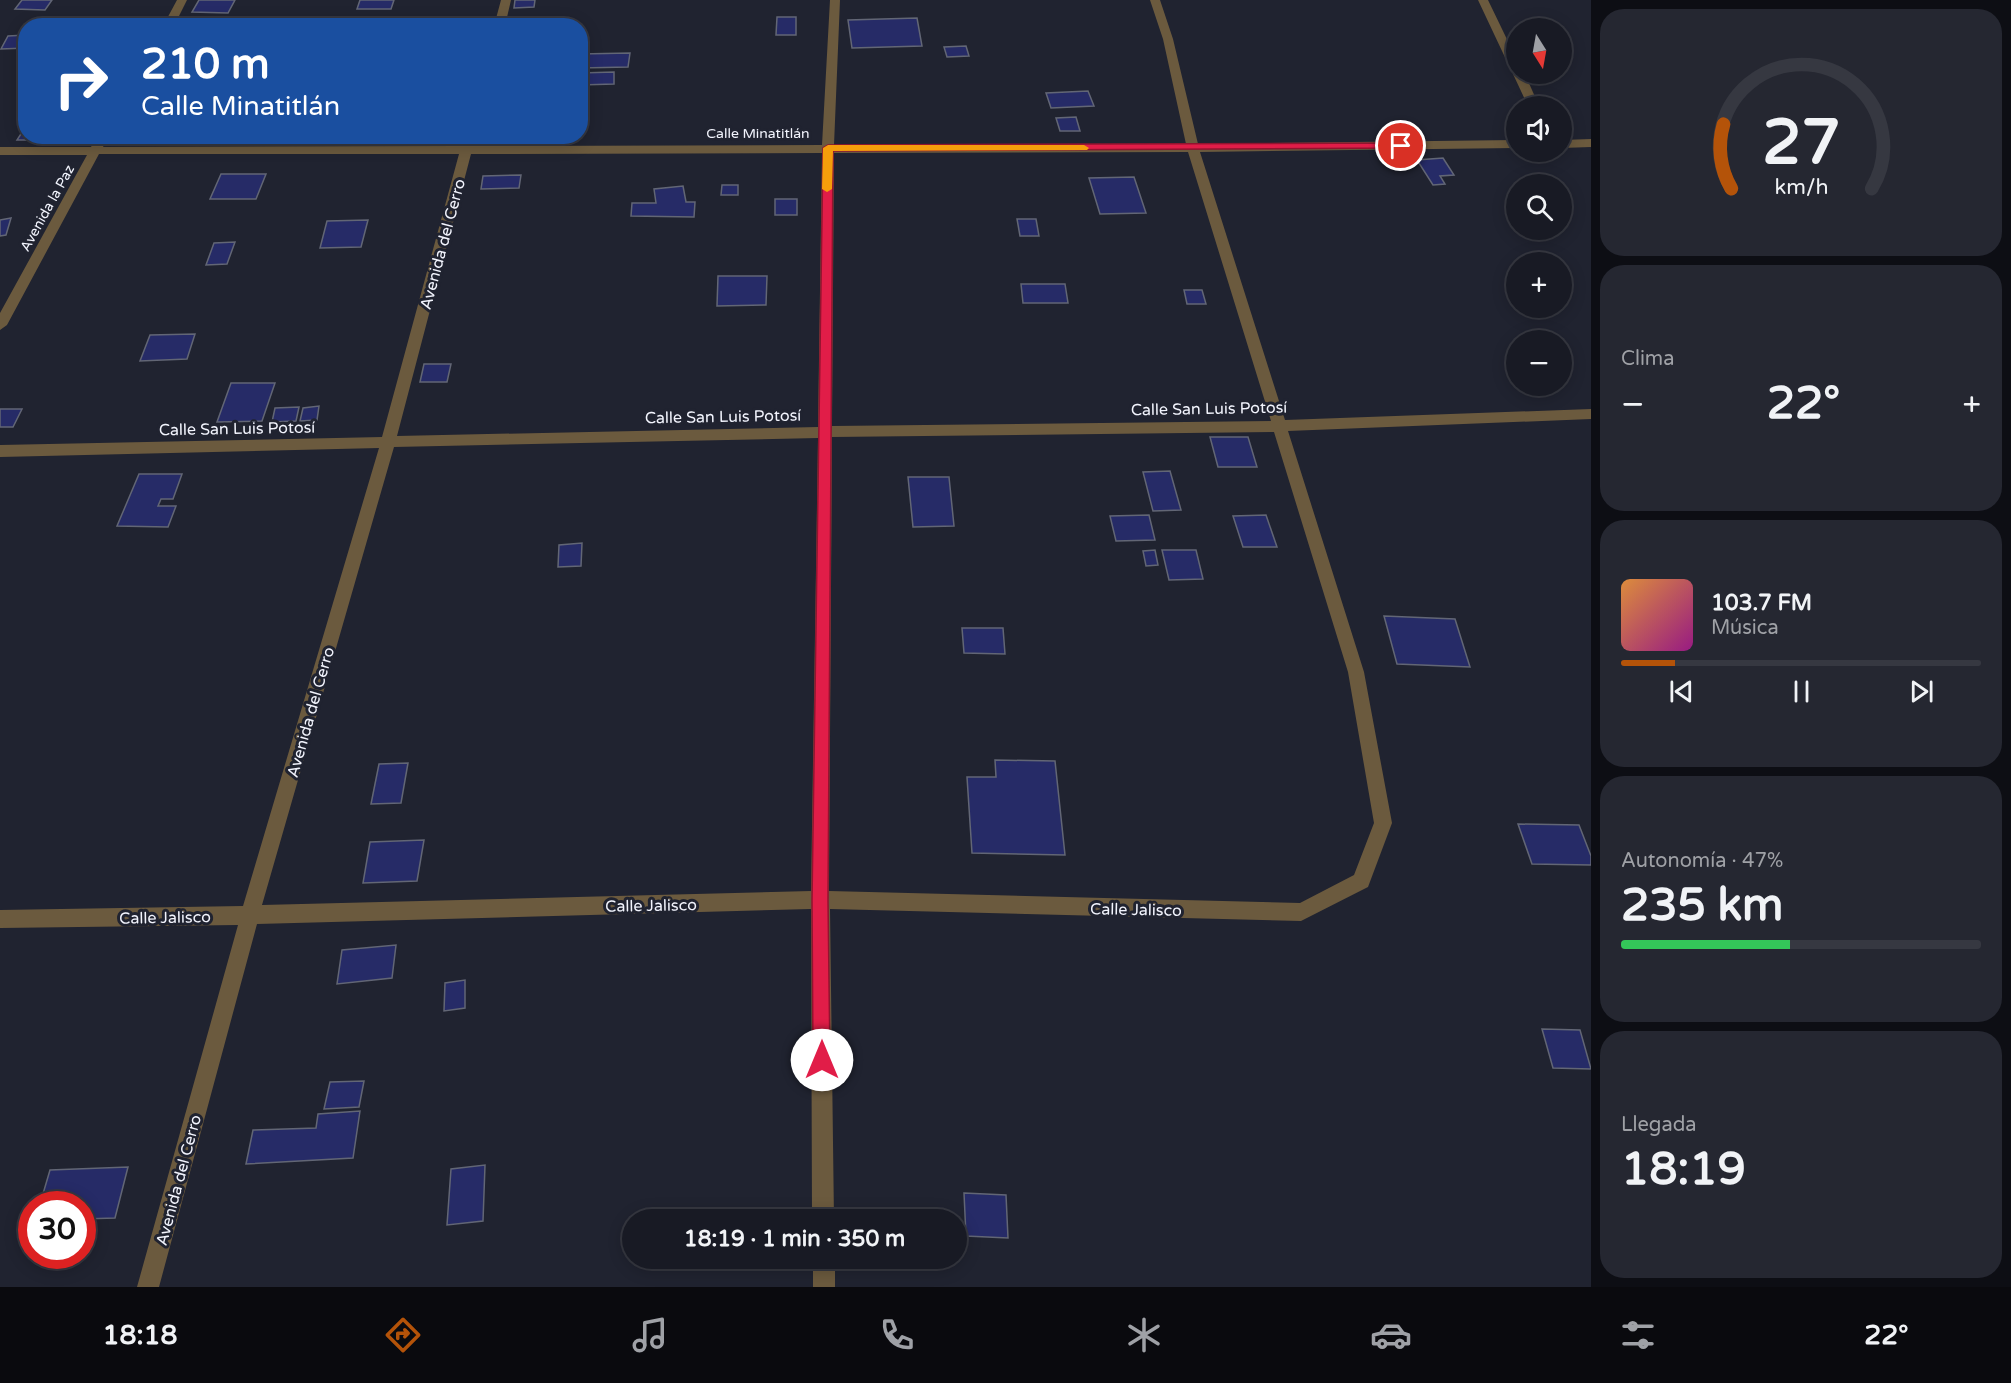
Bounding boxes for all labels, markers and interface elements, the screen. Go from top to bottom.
north arrow [1506,18,1572,84]
map controls [1506,18,1572,396]
text: 210 m [141,39,270,90]
icon: right [42,42,120,120]
text: Calle Minatitlán [141,90,340,123]
button: sound [1506,96,1572,162]
text: 27 [1762,106,1840,181]
pin [1375,120,1426,171]
street label: Calle Minatitlán [706,125,810,142]
icon: arrive [1384,129,1417,162]
street label: Avenida la Paz [17,162,78,255]
button: search [1506,174,1572,240]
text: km/h [1774,175,1828,201]
street label: Avenida del Cerro [416,177,470,312]
button: + [1506,252,1572,318]
button: − [1506,330,1572,396]
text: Clima [1621,347,1674,371]
text: 22° [1767,377,1840,431]
text: − [1621,385,1645,424]
text: + [1962,385,1981,424]
street label: Calle San Luis Potosí [1131,398,1287,420]
street label: Calle San Luis Potosí [645,406,801,428]
street label: Calle San Luis Potosí [159,418,315,440]
text: 103.7 FM [1711,590,1812,616]
text: Música [1711,616,1779,640]
street label: Avenida del Cerro [283,645,339,780]
icon: previous [1665,675,1698,708]
icon: pause [1785,675,1818,708]
icon: next [1905,675,1938,708]
text: Autonomía · 47% [1621,849,1783,873]
text: 235 km [1621,879,1783,933]
street label: Calle Jalisco [605,895,697,917]
street label: Calle Jalisco [1090,899,1182,921]
street label: Calle Jalisco [119,907,211,929]
position arrow [790,1028,854,1092]
street label: Avenida del Cerro [152,1113,206,1248]
text: Llegada [1621,1113,1697,1137]
text: 18:19 [1621,1143,1746,1197]
speed limit sign: 30 [18,1191,96,1269]
text: 18:19 · 1 min · 350 m [684,1226,905,1252]
icon: directions [382,1314,424,1356]
icon: music [629,1314,671,1356]
icon: phone [876,1314,918,1356]
icon: climate [1123,1314,1165,1356]
icon: car [1370,1314,1412,1356]
icon: filters [1617,1314,1659,1356]
text: 18:18 [103,1319,177,1352]
text: 22° [1864,1319,1908,1352]

